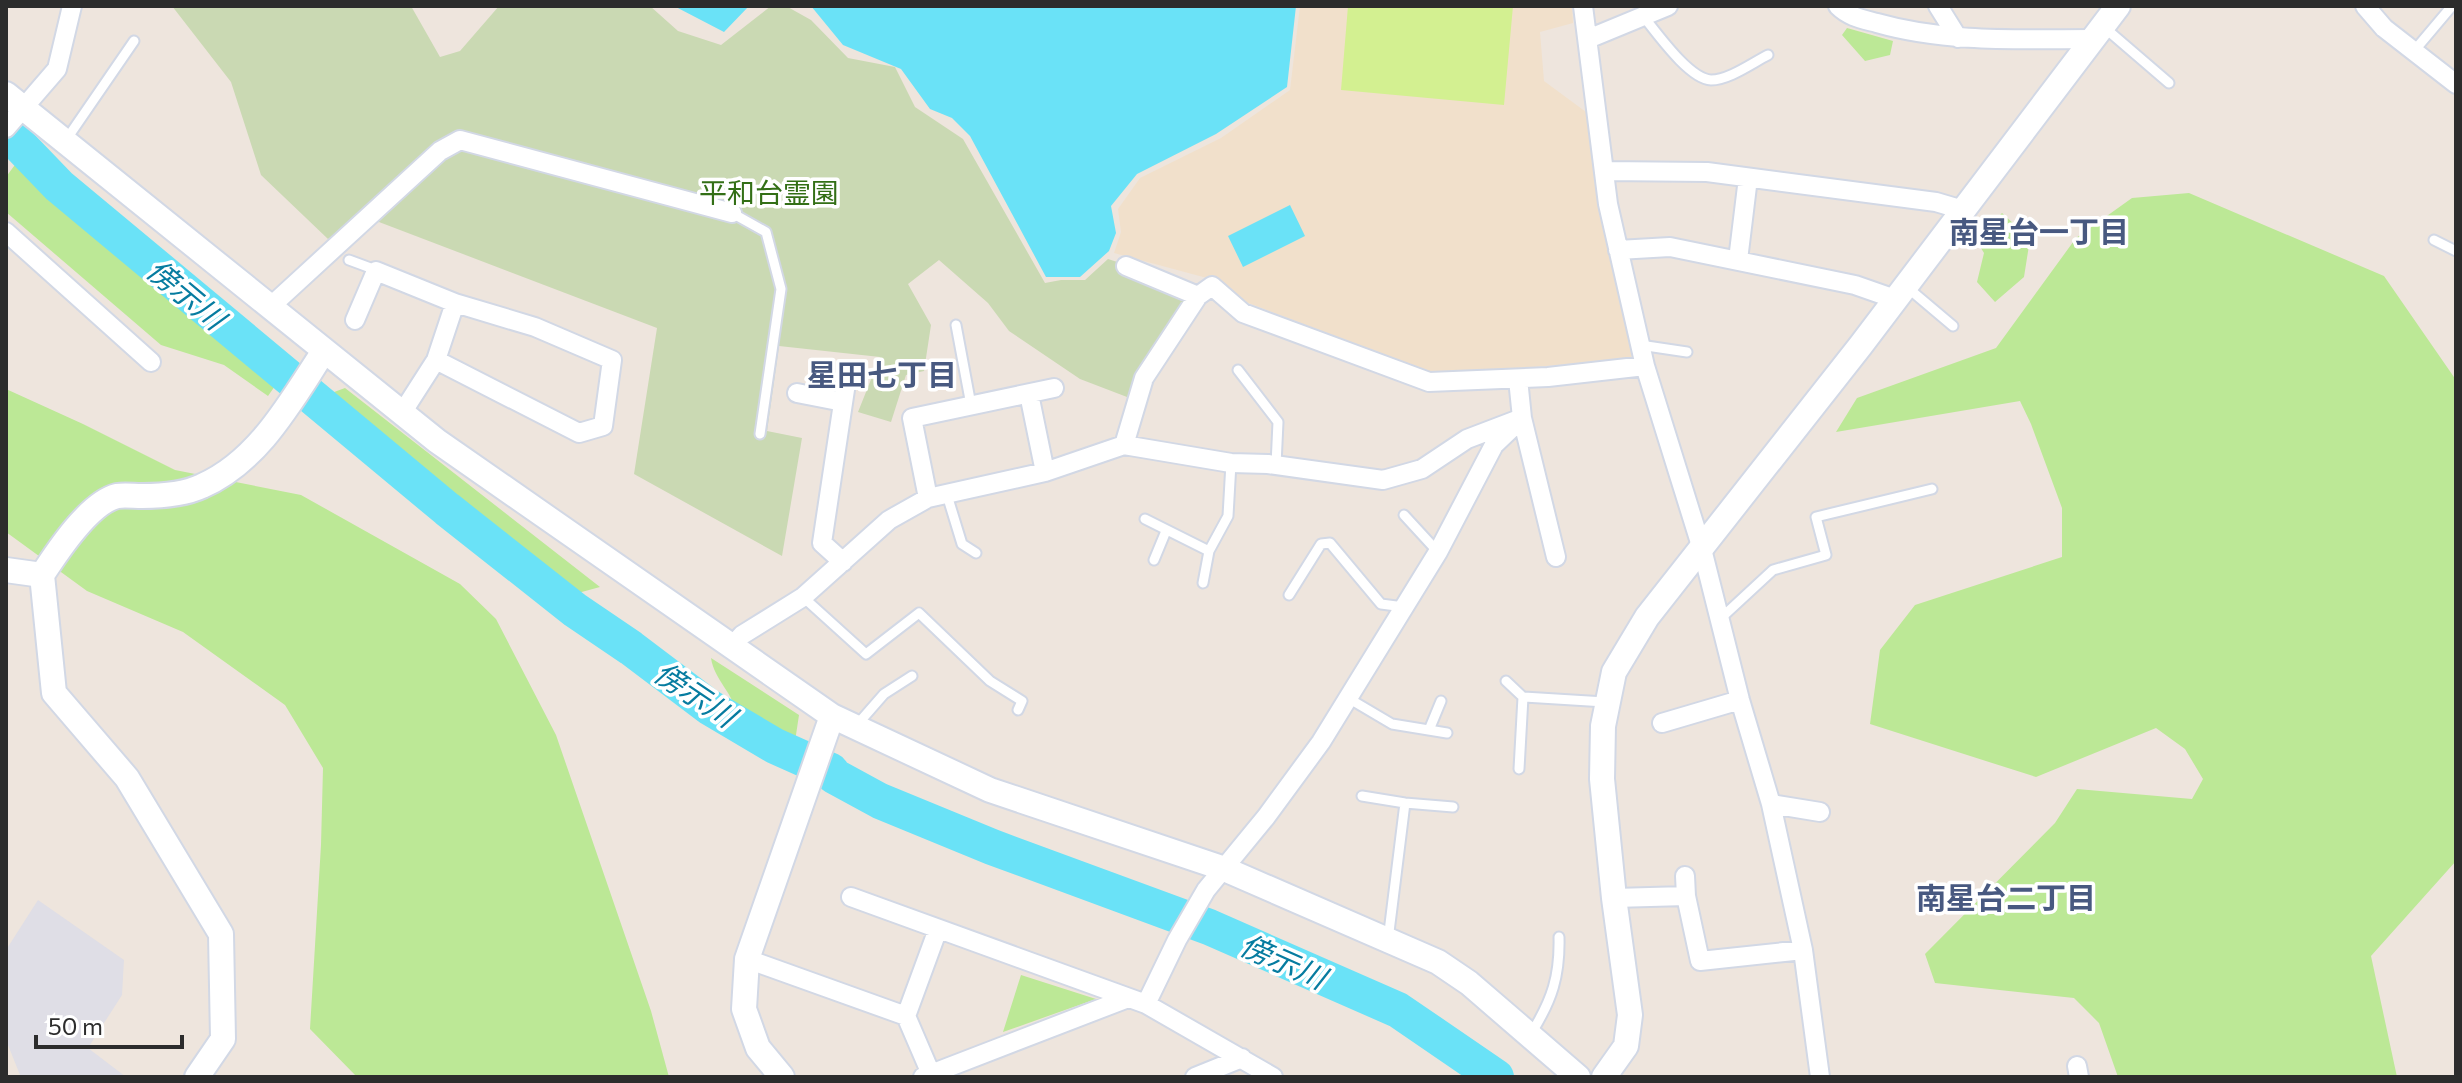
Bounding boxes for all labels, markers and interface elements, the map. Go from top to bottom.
park label: 平和台霊園 [699,175,839,209]
district label: 南星台一丁目 [1949,212,2129,249]
water label: 傍示川 [141,250,236,338]
district label: 星田七丁目 [807,355,957,392]
water label: 傍示川 [648,652,746,735]
district label: 南星台二丁目 [1916,878,2096,915]
water label: 傍示川 [1235,925,1335,996]
scale bar [36,999,182,1049]
text: 50 m [48,1011,103,1040]

